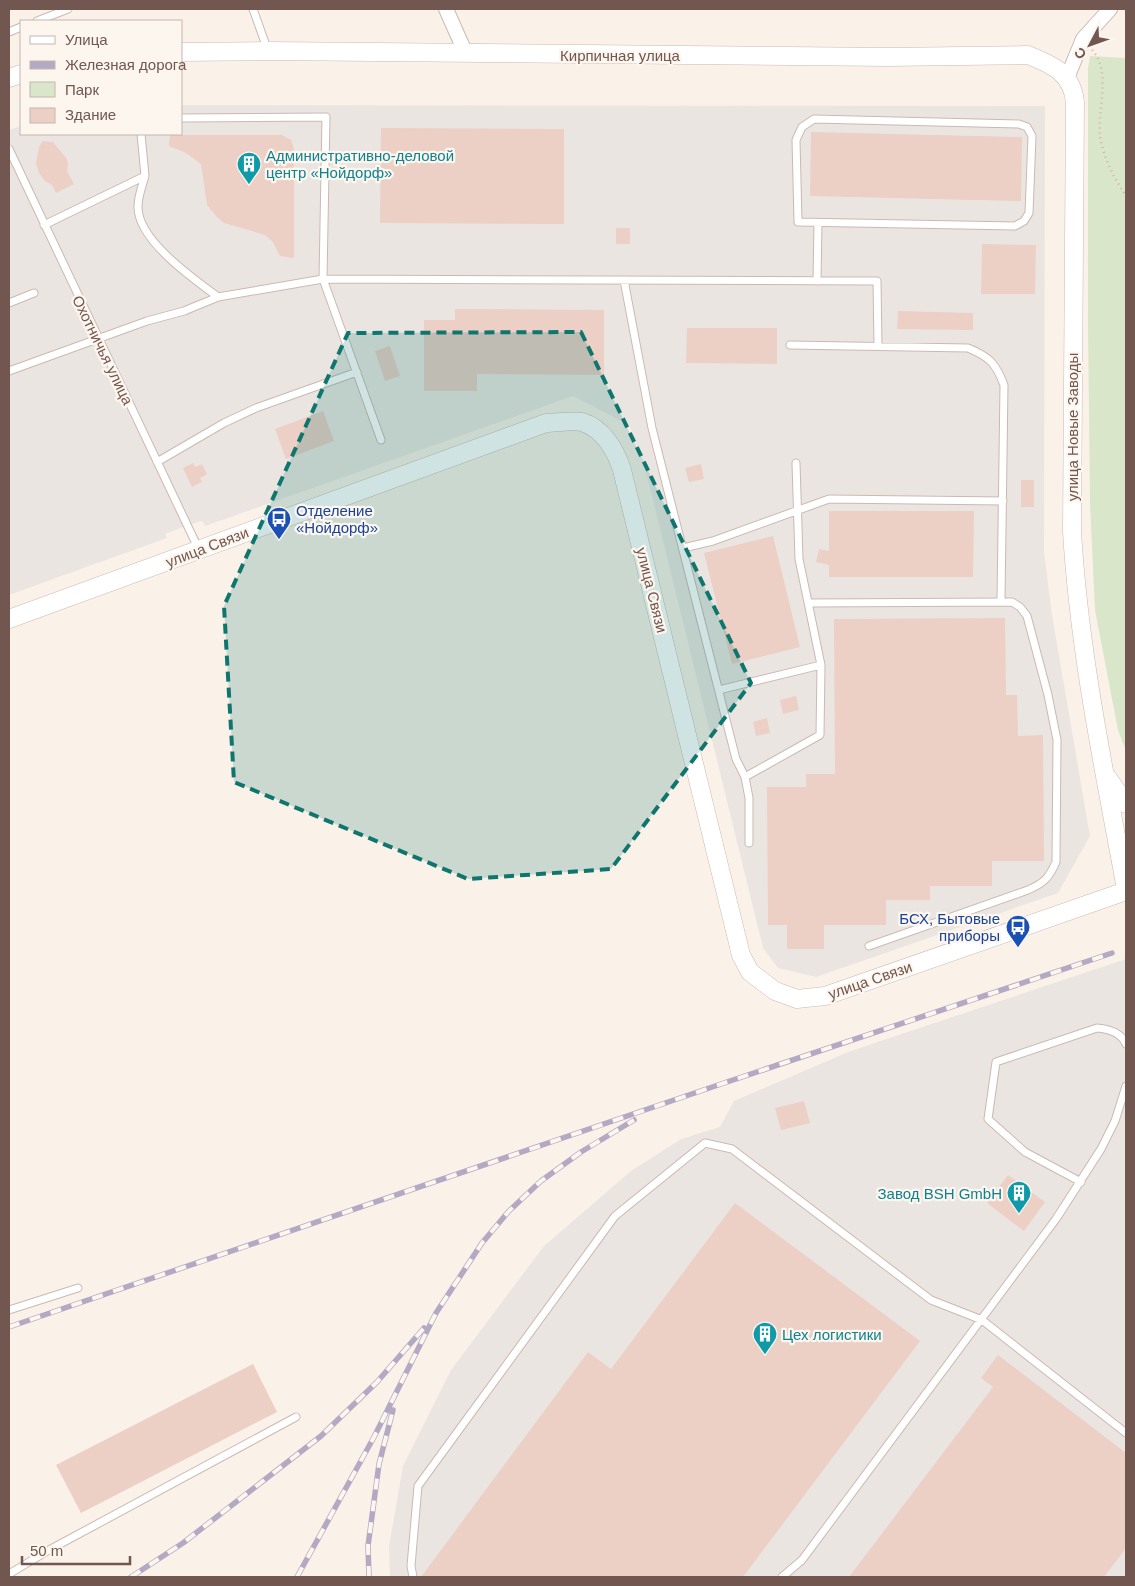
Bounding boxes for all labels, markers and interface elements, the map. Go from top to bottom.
legend [20,20,182,135]
north arrow [1065,20,1115,70]
text: Улица [65,31,108,48]
text: С [1071,44,1090,63]
street label: Кирпичная улица [560,47,681,64]
text: Железная дорога [65,56,187,73]
text: Парк [65,81,99,98]
text: Здание [65,106,116,123]
place label: Административно-деловой центр «Нойдорф» [266,147,454,181]
building icon: Административно-деловой центр «Нойдорф» [236,151,262,185]
street label: Охотничья улица [69,293,137,408]
street label: улица Новые Заводы [1064,353,1081,501]
place label: Отделение «Нойдорф» [296,502,378,536]
bus stop icon: Отделение «Нойдорф» [266,506,292,540]
street label: улица Связи [163,523,251,571]
street label: улица Связи [633,546,671,634]
place label: БСХ, Бытовые приборы [899,910,1000,944]
bus stop icon: БСХ, Бытовые приборы [1005,914,1031,948]
street label: улица Связи [826,958,914,1002]
building icon: Завод BSH GmbH [1006,1180,1032,1214]
place label: Завод BSH GmbH [878,1185,1002,1202]
building icon: Цех логистики [752,1321,778,1355]
place label: Цех логистики [782,1326,882,1343]
scale bar [22,1534,130,1566]
text: 50 m [30,1542,63,1559]

